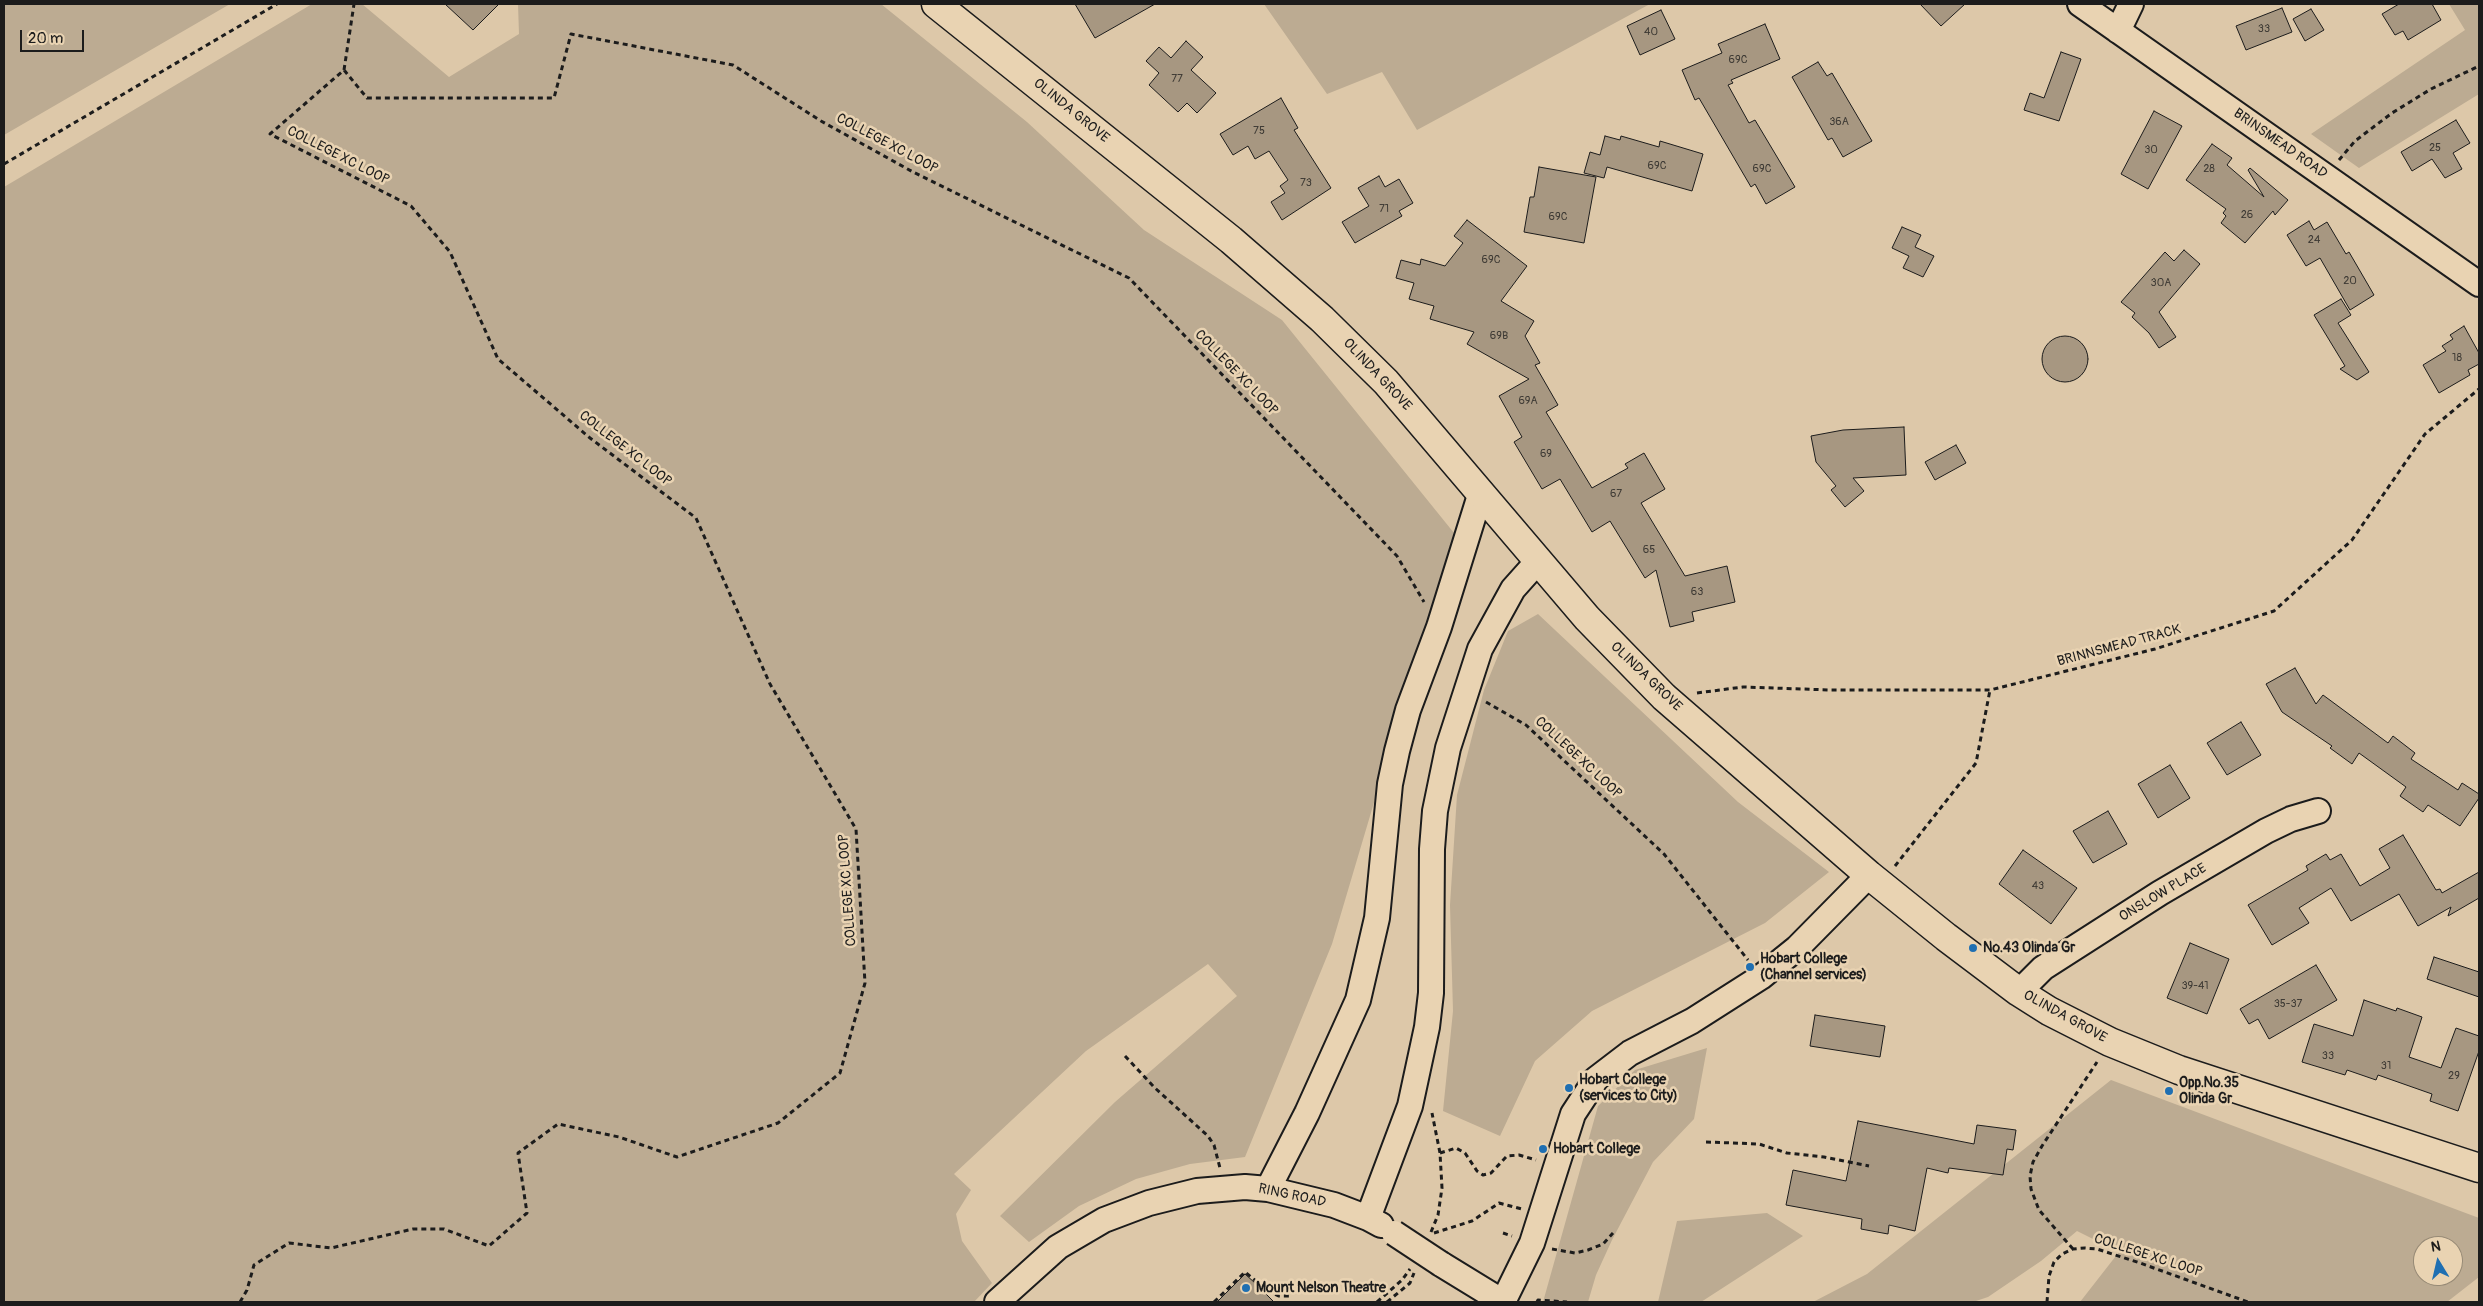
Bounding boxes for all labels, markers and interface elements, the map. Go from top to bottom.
scale bar [22,20,86,52]
house number: 33 [2258,22,2270,36]
house number: 40 [1644,25,1658,39]
text: 20 m [28,29,63,48]
house number: 69C [1729,53,1747,67]
house number: 77 [1171,72,1183,86]
street label: OLINDA GROVE [1030,75,1112,147]
street label: BRINSMEAD ROAD [2230,105,2330,183]
street label: COLLEGE XC LOOP [833,110,941,178]
house number: 36A [1829,115,1849,129]
street label: COLLEGE XC LOOP [284,123,392,189]
house number: 75 [1253,124,1265,138]
house number: 25 [2429,141,2441,155]
house number: 30 [2144,143,2158,157]
house number: 69C [1648,159,1666,173]
house number: 69C [1753,162,1771,176]
house number: 28 [2203,162,2215,176]
house number: 73 [1300,176,1312,190]
house number: 71 [1379,202,1389,216]
house number: 26 [2241,208,2253,222]
house number: 69C [1549,210,1567,224]
house number: 24 [2308,233,2320,247]
house number: 69C [1482,253,1500,267]
house number: 20 [2343,274,2357,288]
house number: 30A [2151,276,2171,290]
street label: COLLEGE XC LOOP [1191,327,1281,419]
house number: 69B [1490,329,1508,343]
street label: OLINDA GROVE [1339,335,1415,415]
house number: 18 [2452,351,2462,365]
house number: 69A [1518,394,1538,408]
street label: COLLEGE XC LOOP [575,408,675,490]
house number: 69 [1540,447,1552,461]
house number: 67 [1610,487,1622,501]
house number: 65 [1643,543,1655,557]
house number: 63 [1691,585,1703,599]
street label: BRINNSMEAD TRACK [2055,621,2183,671]
street label: OLINDA GROVE [1607,639,1685,715]
street label: COLLEGE XC LOOP [1531,713,1625,803]
street label: COLLEGE XC LOOP [836,833,860,947]
street label: ONSLOW PLACE [2116,860,2210,926]
house number: 43 [2032,879,2044,893]
place label: No.43 Olinda Gr [1983,940,2075,956]
marker: No.43 Olinda Gr [1967,942,1979,954]
place label: Hobart College (Channel services) [1760,951,1867,984]
marker: Hobart College (Channel services) [1744,961,1756,973]
house number: 39-41 [2181,979,2209,993]
street label: OLINDA GROVE [2020,987,2110,1047]
house number: 35-37 [2274,997,2302,1011]
house number: 33 [2322,1049,2334,1063]
house number: 31 [2381,1059,2391,1073]
house number: 29 [2448,1069,2460,1083]
place label: Hobart College (services to City) [1579,1072,1678,1104]
place label: Opp.No.35 Olinda Gr [2179,1075,2239,1108]
marker: Hobart College (services to City) [1563,1082,1575,1094]
marker: Opp.No.35 Olinda Gr [2163,1085,2175,1097]
place label: Hobart College [1553,1141,1640,1157]
marker: Hobart College [1537,1143,1549,1155]
street label: RING ROAD [1257,1181,1327,1211]
street label: COLLEGE XC LOOP [2092,1231,2204,1281]
north arrow [2413,1236,2463,1286]
text: N [2430,1238,2442,1256]
place label: Mount Nelson Theatre [1256,1280,1386,1296]
marker: Mount Nelson Theatre [1240,1282,1252,1294]

